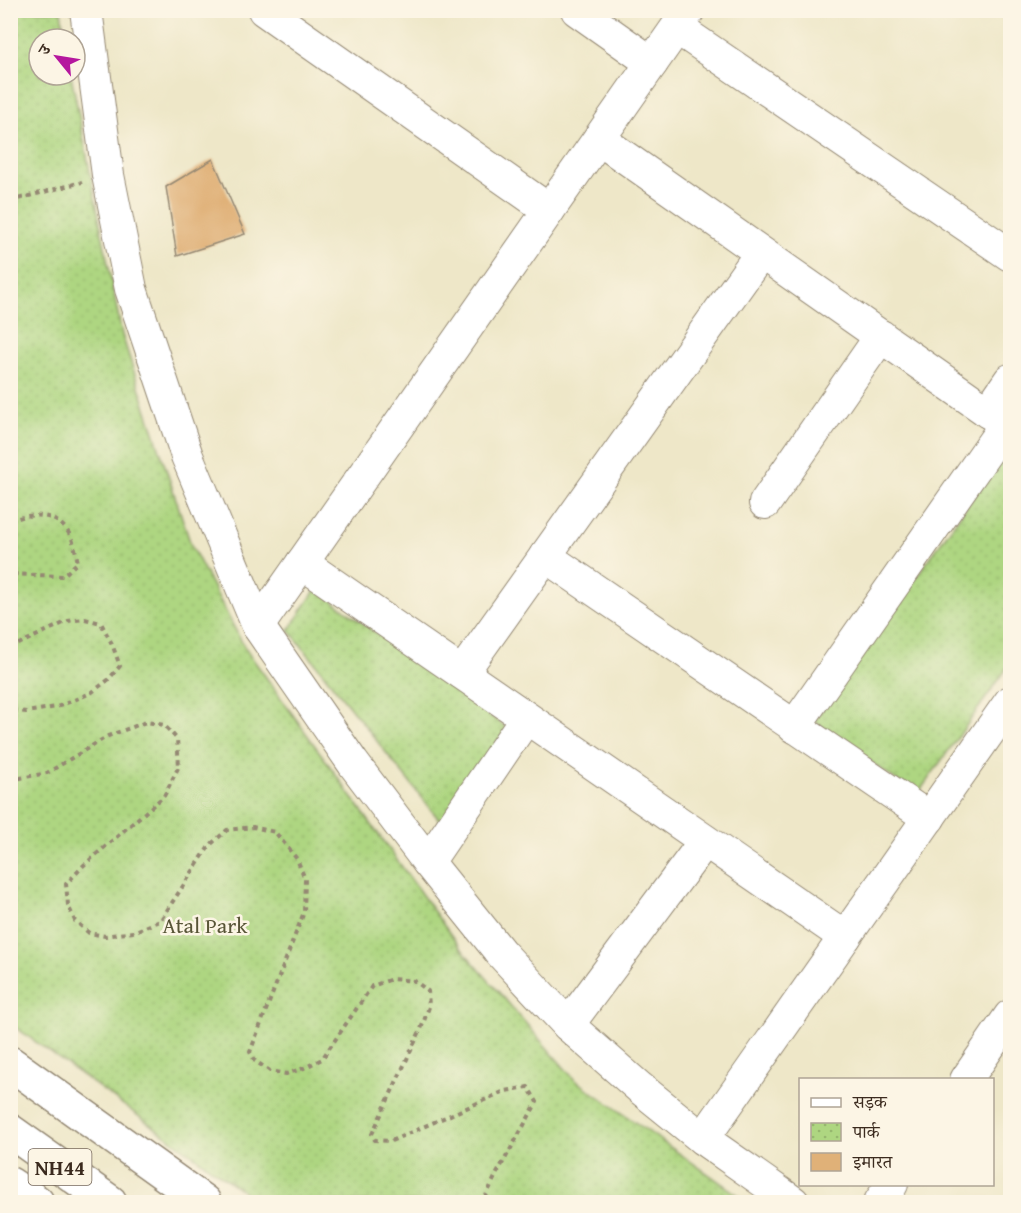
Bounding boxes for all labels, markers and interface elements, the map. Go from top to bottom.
north arrow [27,27,87,87]
text: उ [31,38,57,60]
park label: Atal Park [163,909,248,941]
legend [799,1078,994,1186]
text: सड़क [852,1088,888,1115]
text: पार्क [852,1118,881,1145]
text: इमारत [852,1148,893,1175]
road number: NH44 [28,1149,92,1185]

